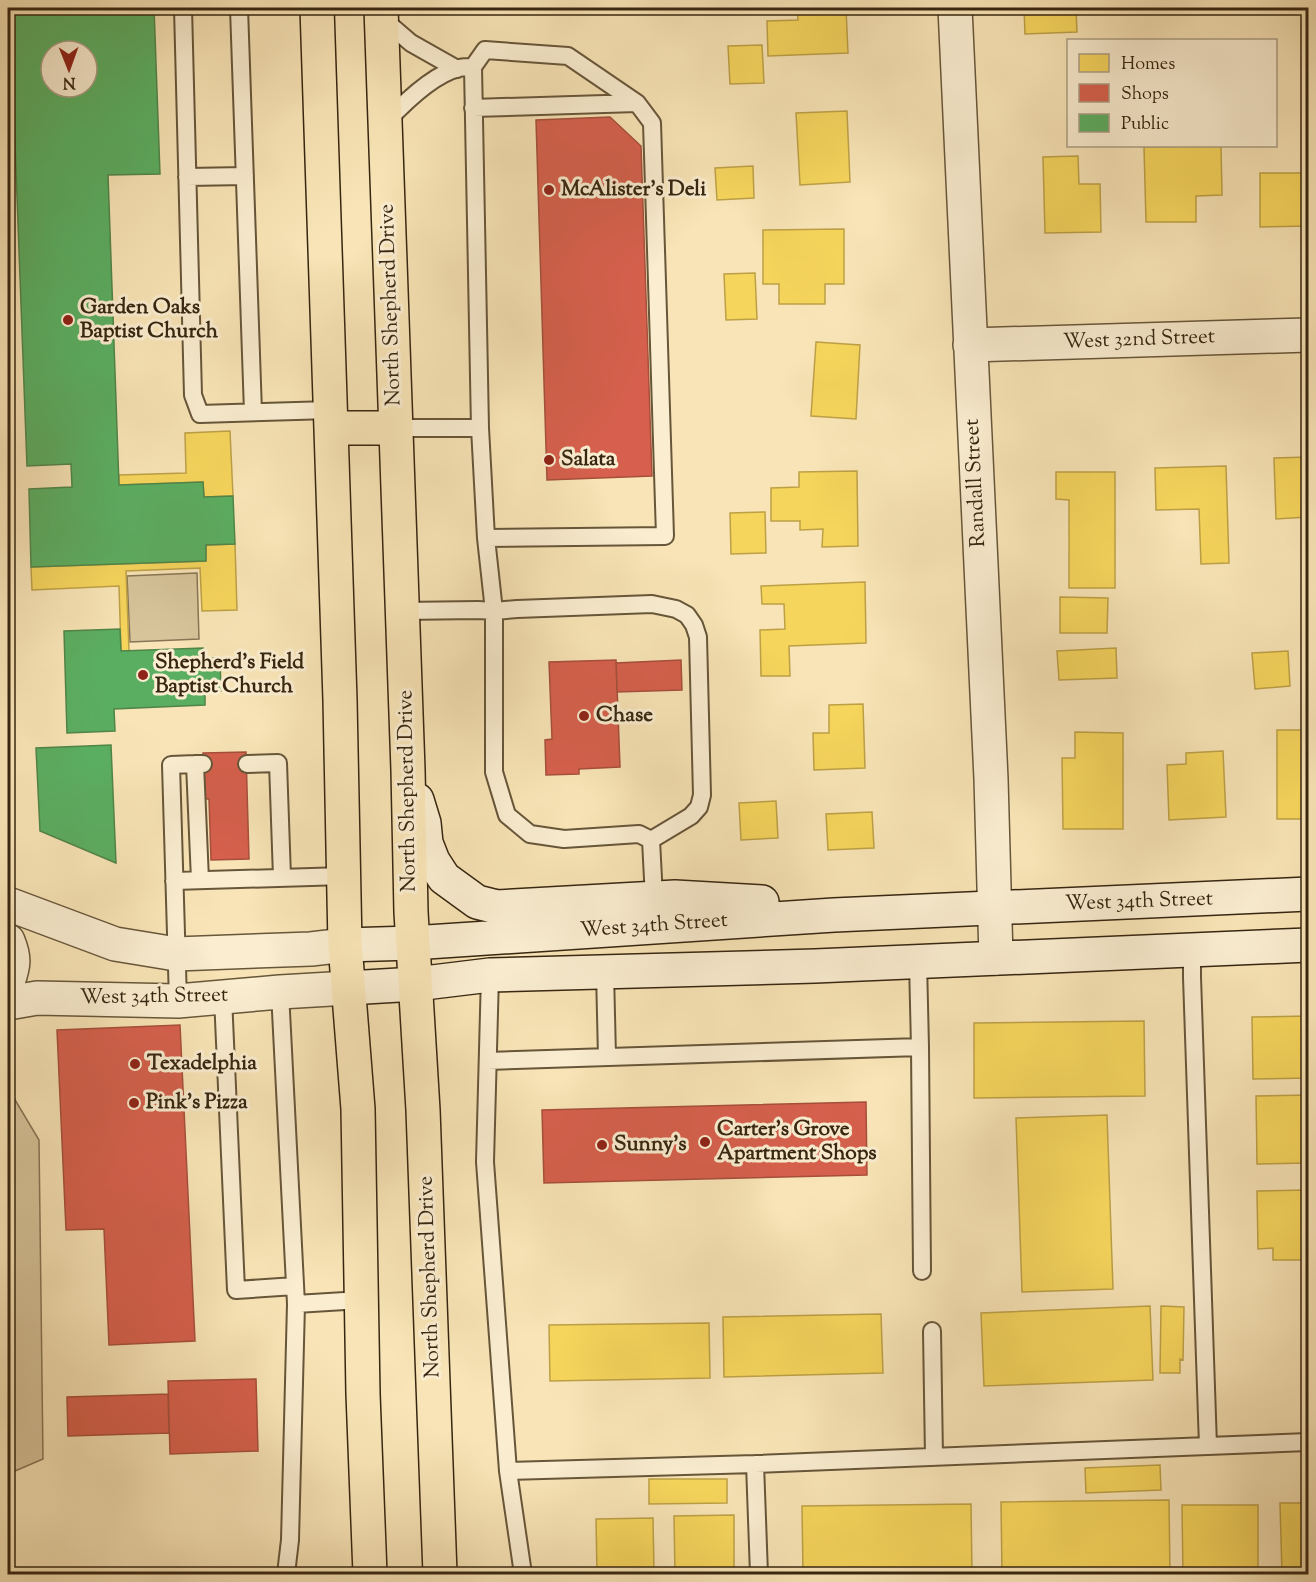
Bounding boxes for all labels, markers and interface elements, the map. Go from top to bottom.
north arrow [39,39,99,99]
legend [1067,39,1277,147]
text: Homes [1121,52,1175,78]
text: N [62,70,76,93]
text: Shops [1121,82,1169,108]
text: Public [1121,112,1169,138]
place label: McAlister's Deli [561,175,706,205]
marker: McAlister's Deli [542,183,556,197]
street label: North Shepherd Drive [372,203,410,407]
place label: Garden Oaks Baptist Church [80,293,219,347]
marker: Garden Oaks Baptist Church [61,313,75,327]
street label: West 32nd Street [1062,322,1216,358]
street label: Randall Street [958,418,994,548]
place label: Salata [561,445,616,475]
marker: Salata [542,453,556,467]
place label: Shepherd's Field Baptist Church [155,648,304,702]
marker: Shepherd's Field Baptist Church [136,668,150,682]
street label: North Shepherd Drive [391,690,425,892]
place label: Chase [596,701,653,731]
marker: Chase [577,709,591,723]
street label: West 34th Street [1064,884,1214,920]
street label: West 34th Street [579,906,729,946]
street label: West 34th Street [80,981,228,1013]
place label: Texadelphia [147,1049,257,1079]
marker: Texadelphia [128,1057,142,1071]
place label: Pink's Pizza [146,1088,248,1118]
marker: Pink's Pizza [127,1096,141,1110]
place label: Carter's Grove Apartment Shops [717,1115,877,1169]
place label: Sunny's [614,1130,686,1160]
marker: Carter's Grove Apartment Shops [698,1135,712,1149]
marker: Sunny's [595,1138,609,1152]
street label: North Shepherd Drive [411,1175,449,1379]

